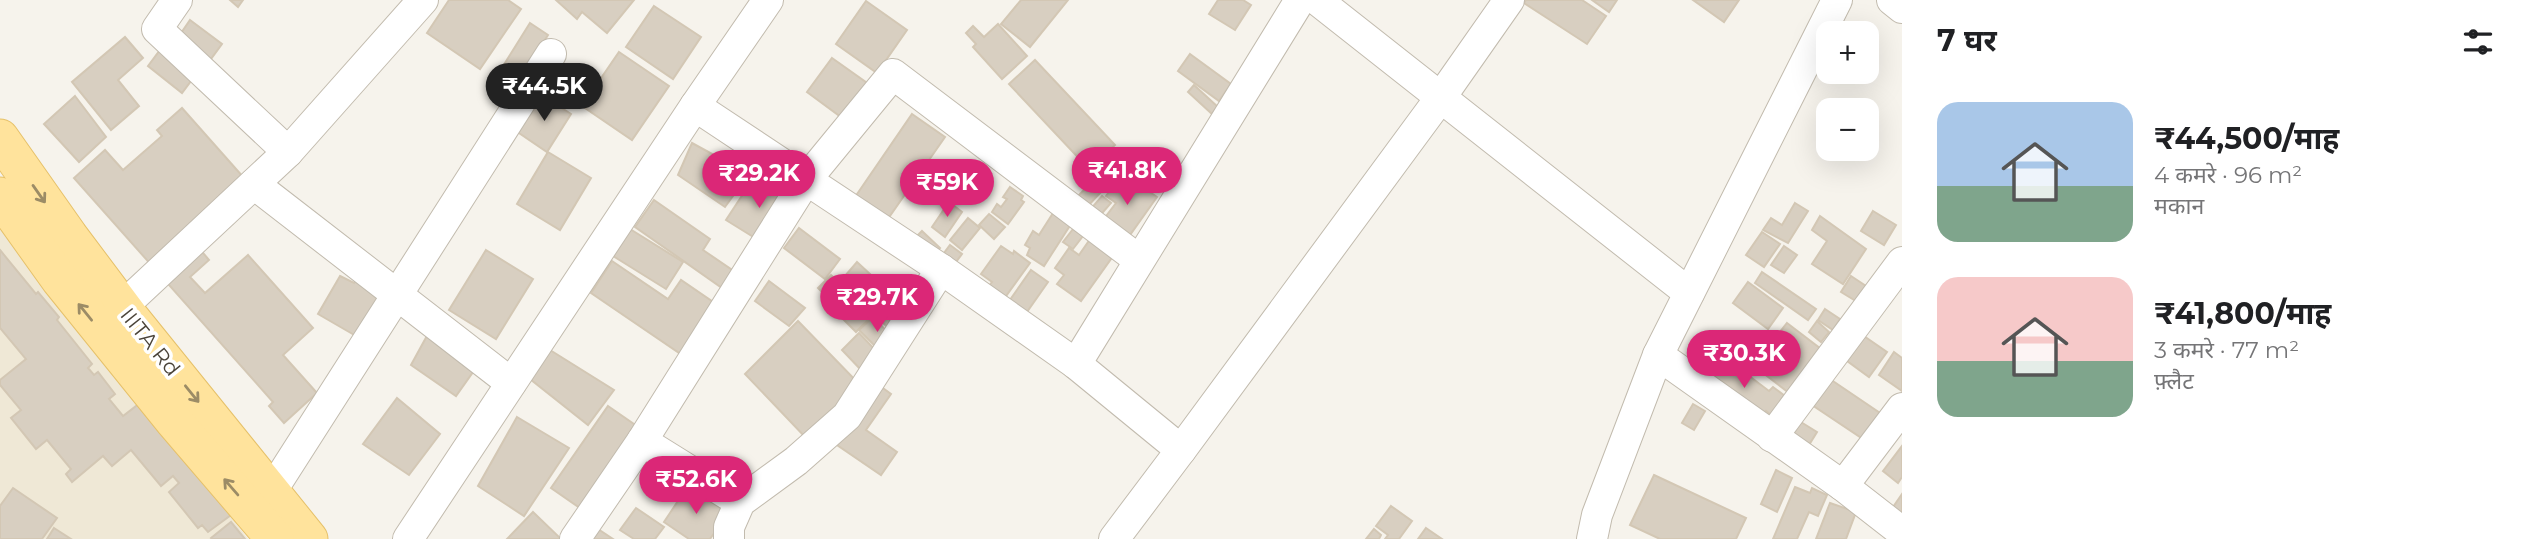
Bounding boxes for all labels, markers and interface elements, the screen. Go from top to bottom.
map controls [1816,21,1879,161]
button: + [1816,21,1879,84]
text: 7 घर [1937,22,1997,59]
icon: filters [2459,23,2497,61]
pin: ₹44.5K [487,64,601,123]
text: ₹44.5K [502,72,586,100]
button: − [1816,98,1879,161]
text: ₹44,500/माह [2154,120,2339,157]
icon: home [1993,130,2077,214]
pin: ₹41.8K [1070,148,1184,207]
pin: ₹29.2K [702,150,816,210]
text: ₹41.8K [1088,156,1166,184]
text: ₹29.2K [718,159,800,187]
pin: ₹59K [906,160,988,219]
text: 4 कमरे · 96 m² [2154,161,2302,189]
text: ₹59K [916,168,978,196]
one-way arrow [32,184,46,203]
text: मकान [2154,192,2204,220]
pin: ₹29.7K [820,274,934,334]
text: ₹29.7K [836,283,918,311]
text: ₹41,800/माह [2154,295,2331,332]
street label: IIITA Rd [115,303,185,381]
one-way arrow [78,304,93,322]
icon: home [1993,305,2077,389]
pin: ₹30.3K [1687,330,1801,390]
text: 3 कमरे · 77 m² [2154,336,2299,364]
text: ₹30.3K [1703,339,1785,367]
text: फ़्लैट [2154,367,2194,395]
one-way arrow [184,385,200,403]
pin: ₹52.6K [639,456,753,516]
text: ₹52.6K [655,465,737,493]
one-way arrow [223,479,239,497]

